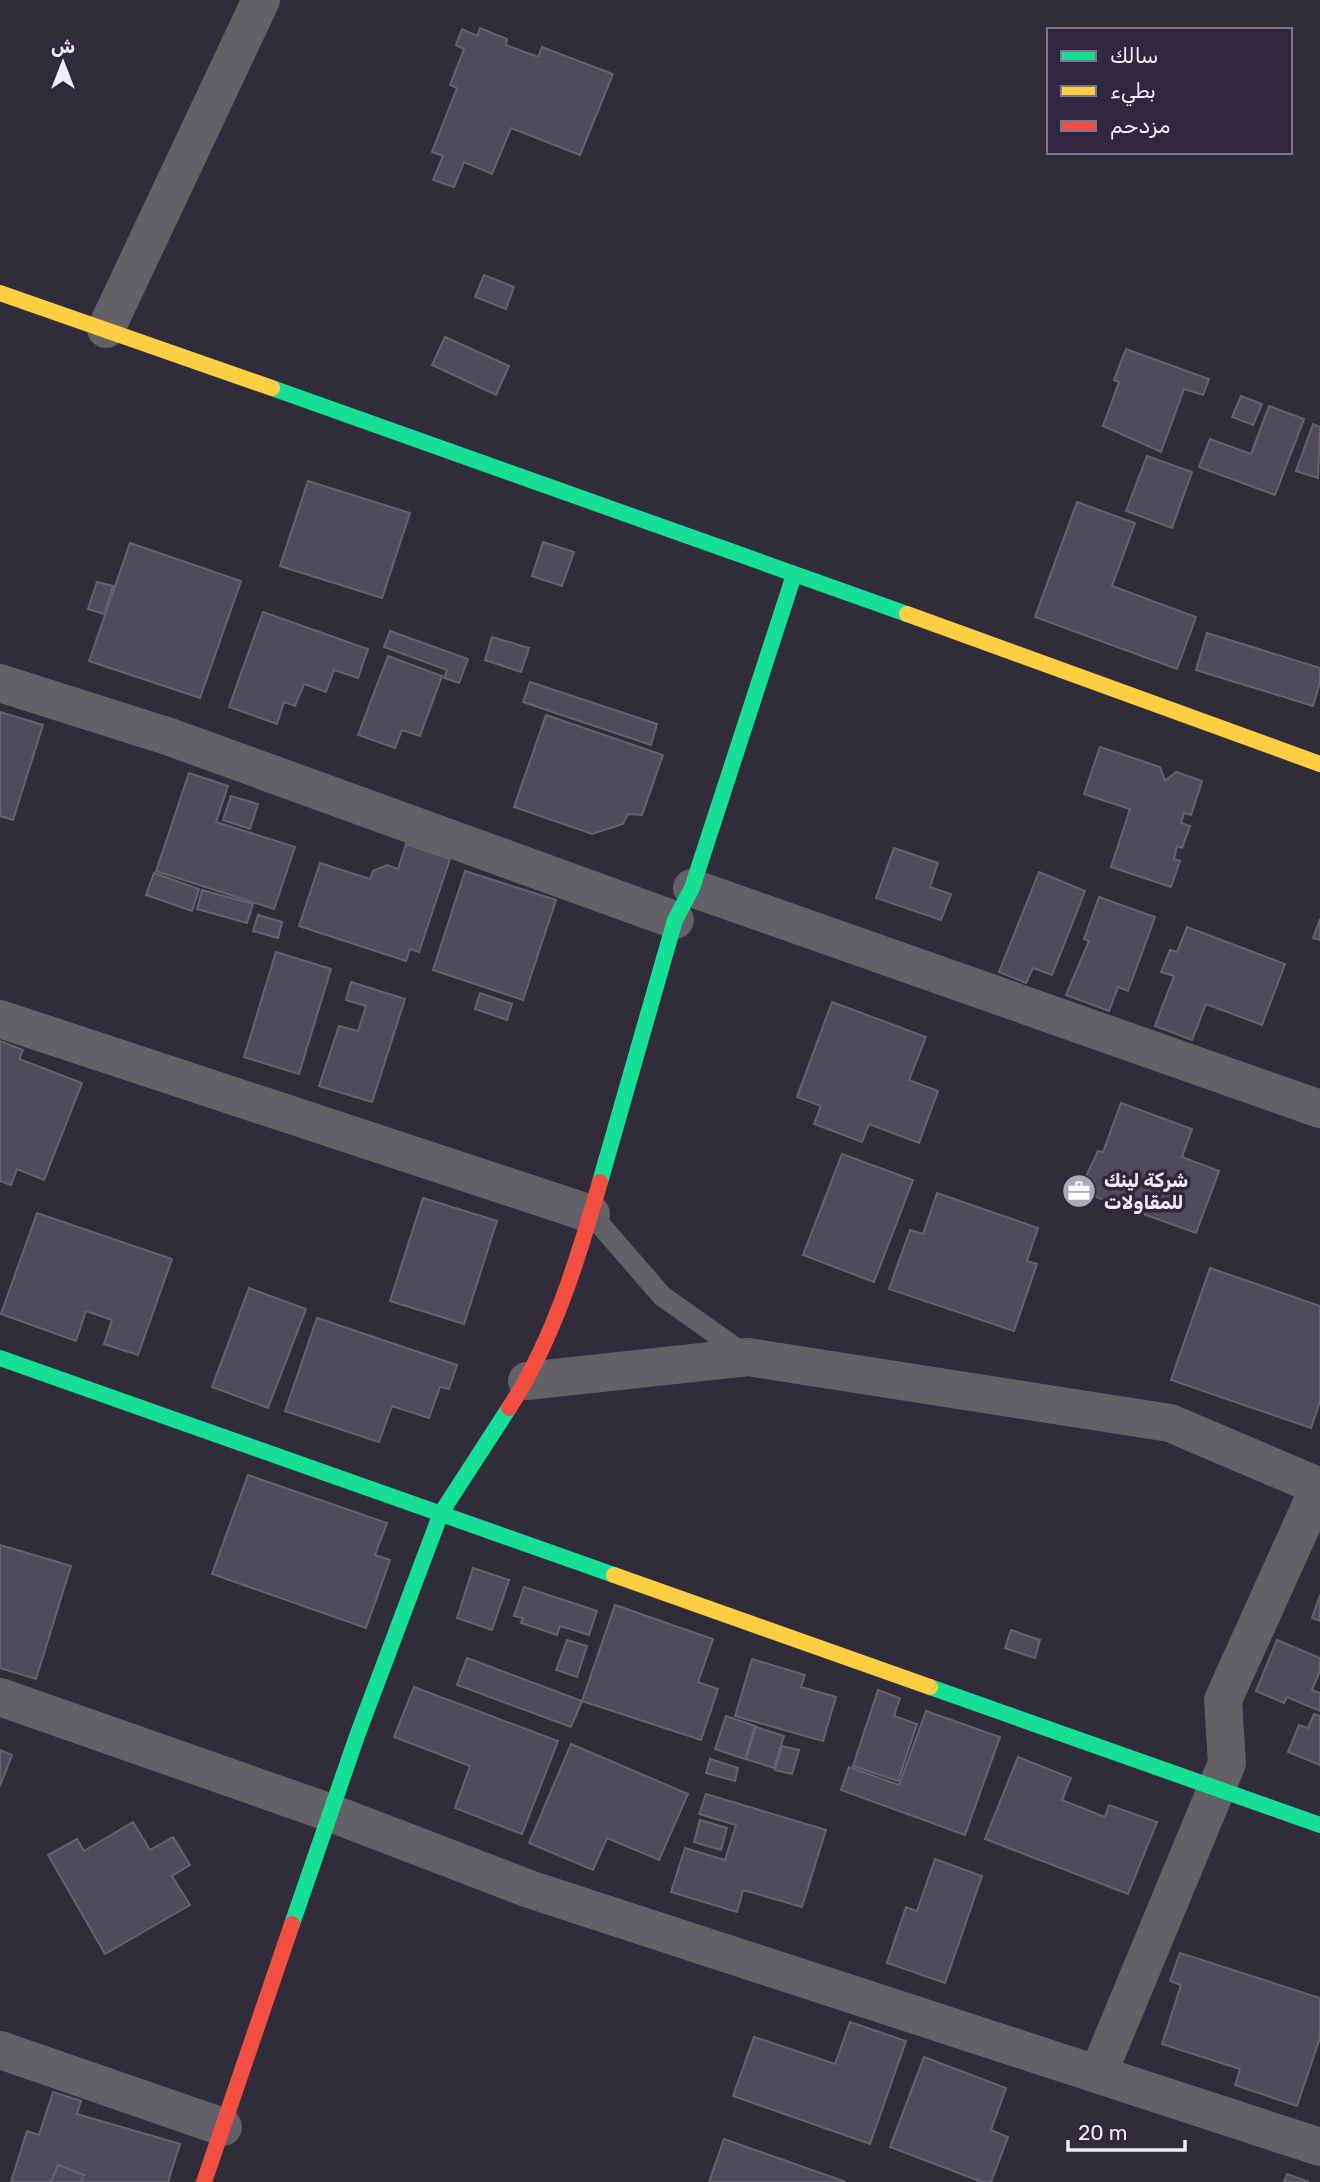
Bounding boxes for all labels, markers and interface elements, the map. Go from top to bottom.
north arrow [28,28,98,98]
legend [1047,28,1292,154]
text: ش [51,35,75,58]
text: سالك [1110,43,1158,68]
text: بطيء [1110,78,1156,107]
text: مزدحم [1110,113,1170,140]
place label: شركة لينك للمقاولات [1104,1169,1188,1214]
office icon: شركة لينك للمقاولات [1060,1172,1098,1210]
scale bar [1068,2108,1185,2152]
text: 20 m [1078,2120,1127,2145]

